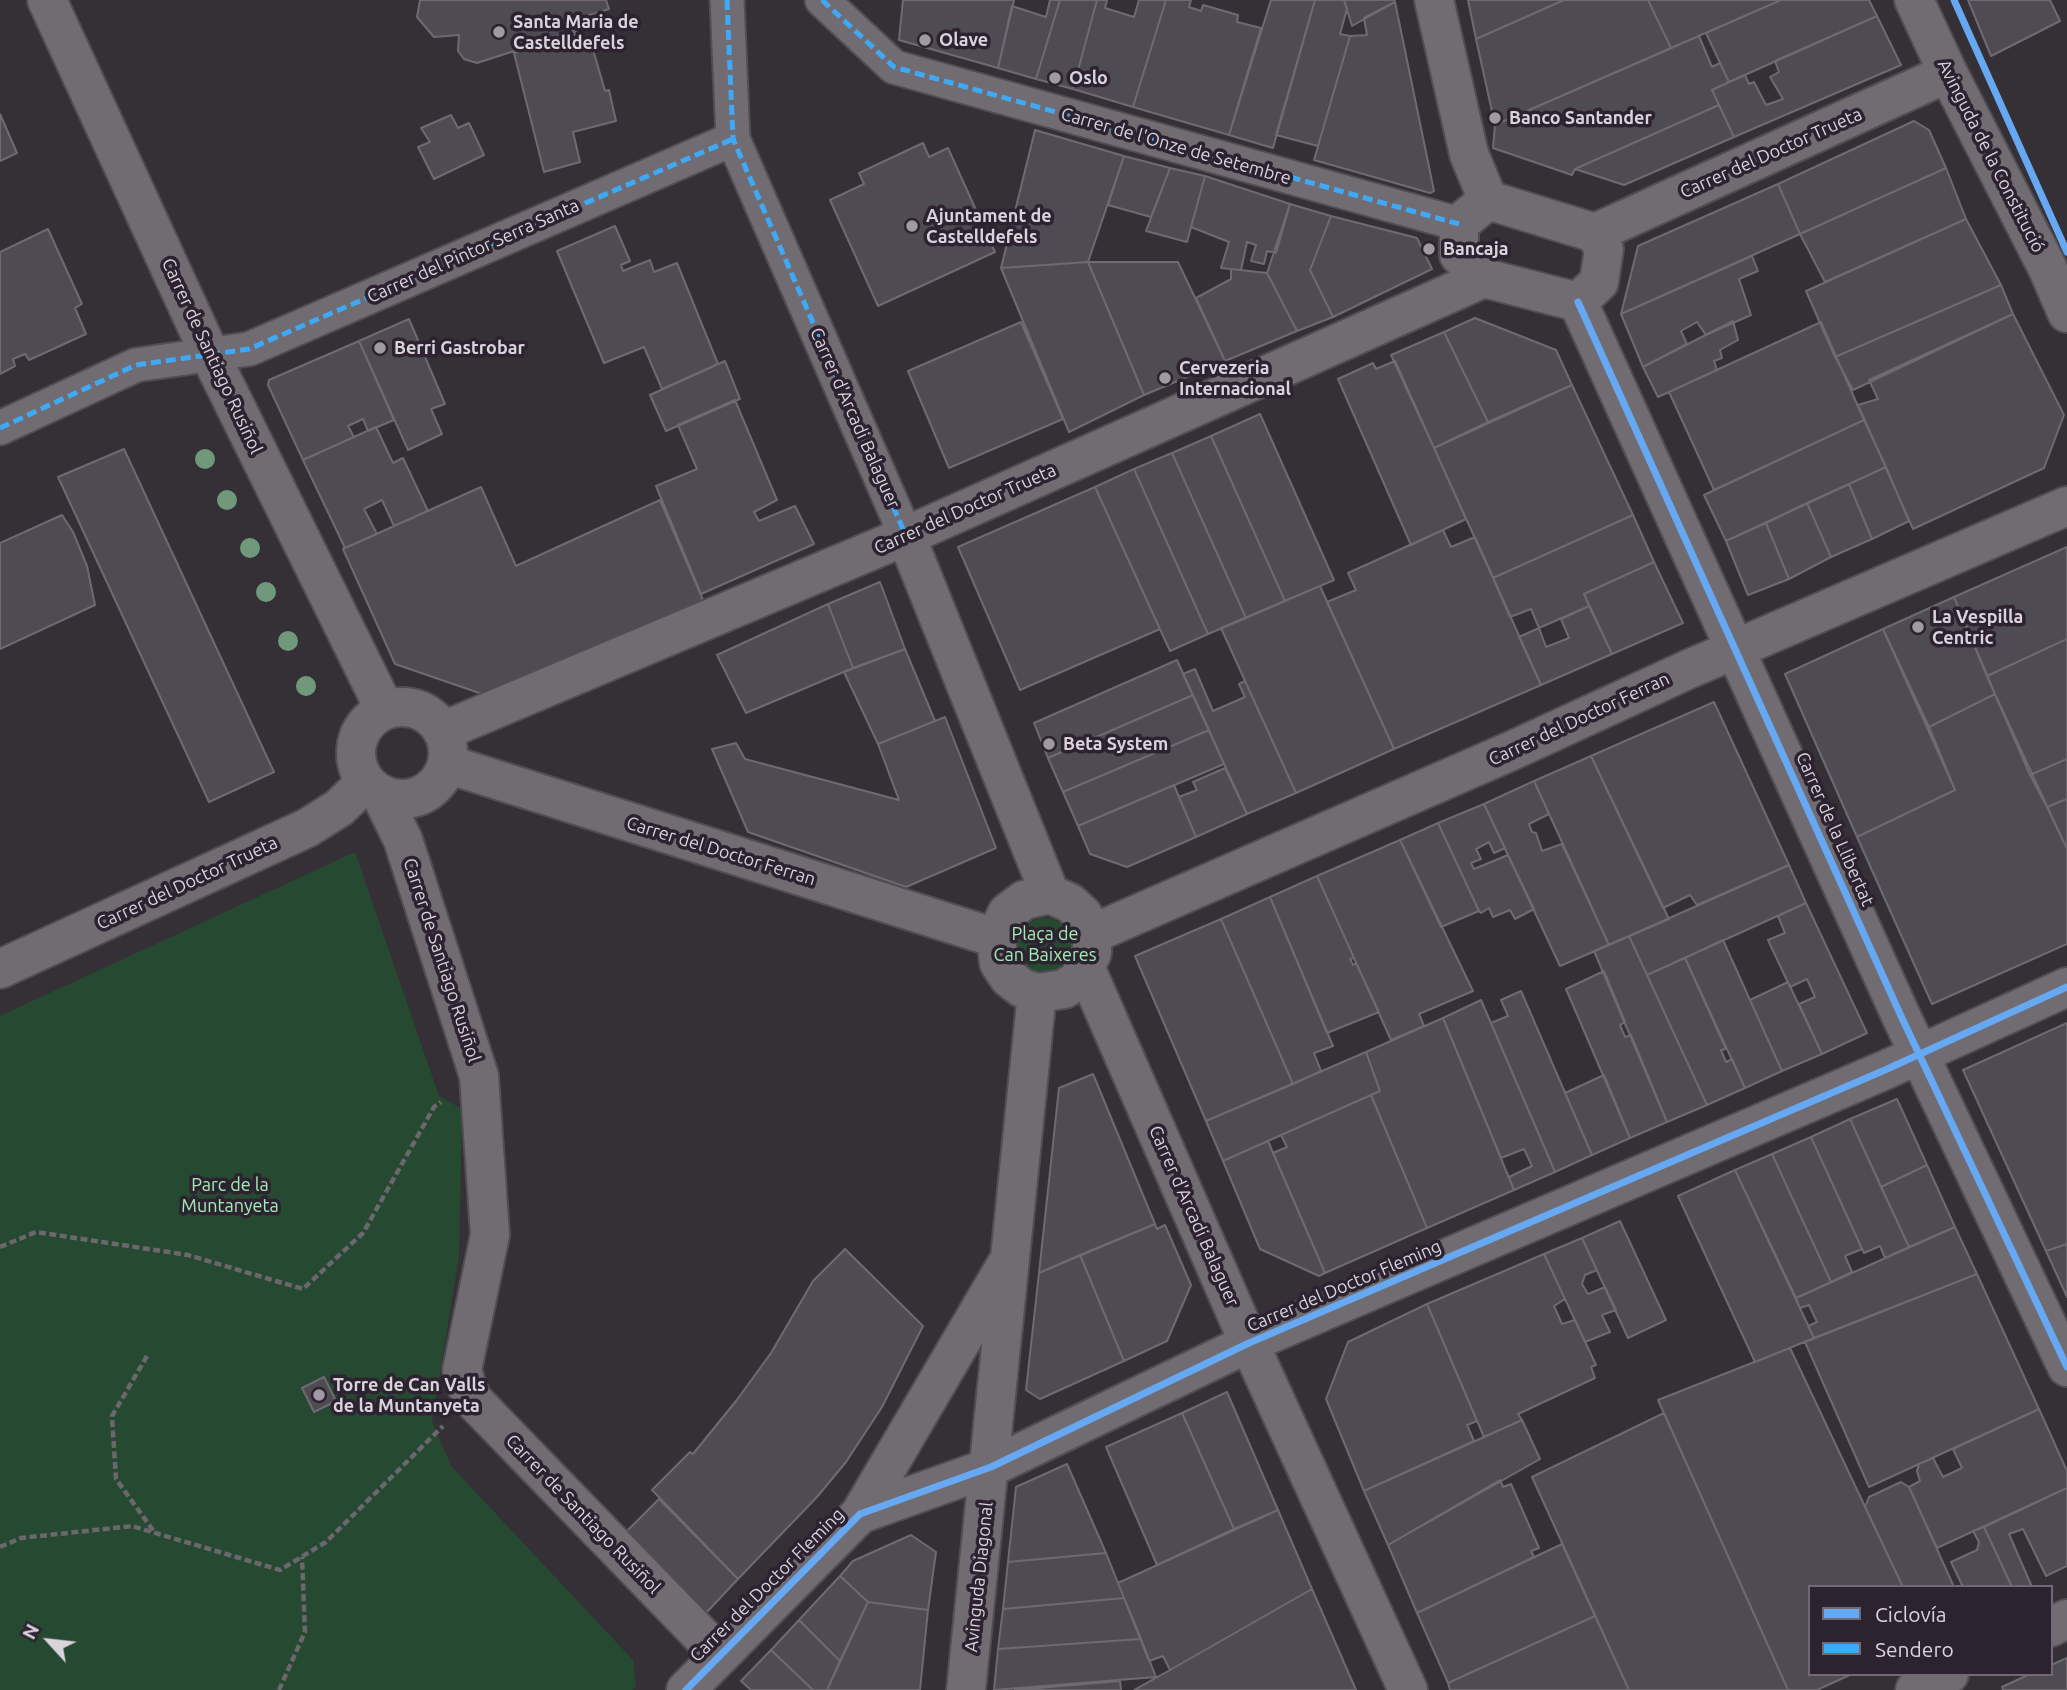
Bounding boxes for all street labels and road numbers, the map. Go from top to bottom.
street label: Avinguda de la Constitució [1933,56,2049,256]
street label: Carrer de l'Onze de Setembre [1058,103,1294,189]
street label: Carrer del Doctor Trueta [1677,103,1865,203]
street label: Carrer del Pintor Serra Santa [364,194,582,308]
street label: Carrer de Santiago Rusiñol [157,255,267,457]
street label: Carrer d'Arcadi Balaguer [805,324,905,512]
street label: Carrer del Doctor Trueta [871,459,1059,559]
street label: Carrer del Doctor Ferran [1485,668,1673,770]
street label: Carrer de la Llibertat [1791,749,1879,909]
street label: Carrer del Doctor Ferran [624,812,818,890]
street label: Carrer del Doctor Trueta [93,832,281,934]
street label: Carrer de Santiago Rusiñol [399,855,485,1065]
street label: Carrer d'Arcadi Balaguer [1144,1122,1244,1310]
street label: Carrer del Doctor Fleming [1244,1235,1444,1337]
street label: Carrer de Santiago Rusiñol [501,1430,665,1598]
street label: Avinguda Diagonal [960,1501,998,1653]
street label: Carrer del Doctor Fleming [686,1504,848,1666]

